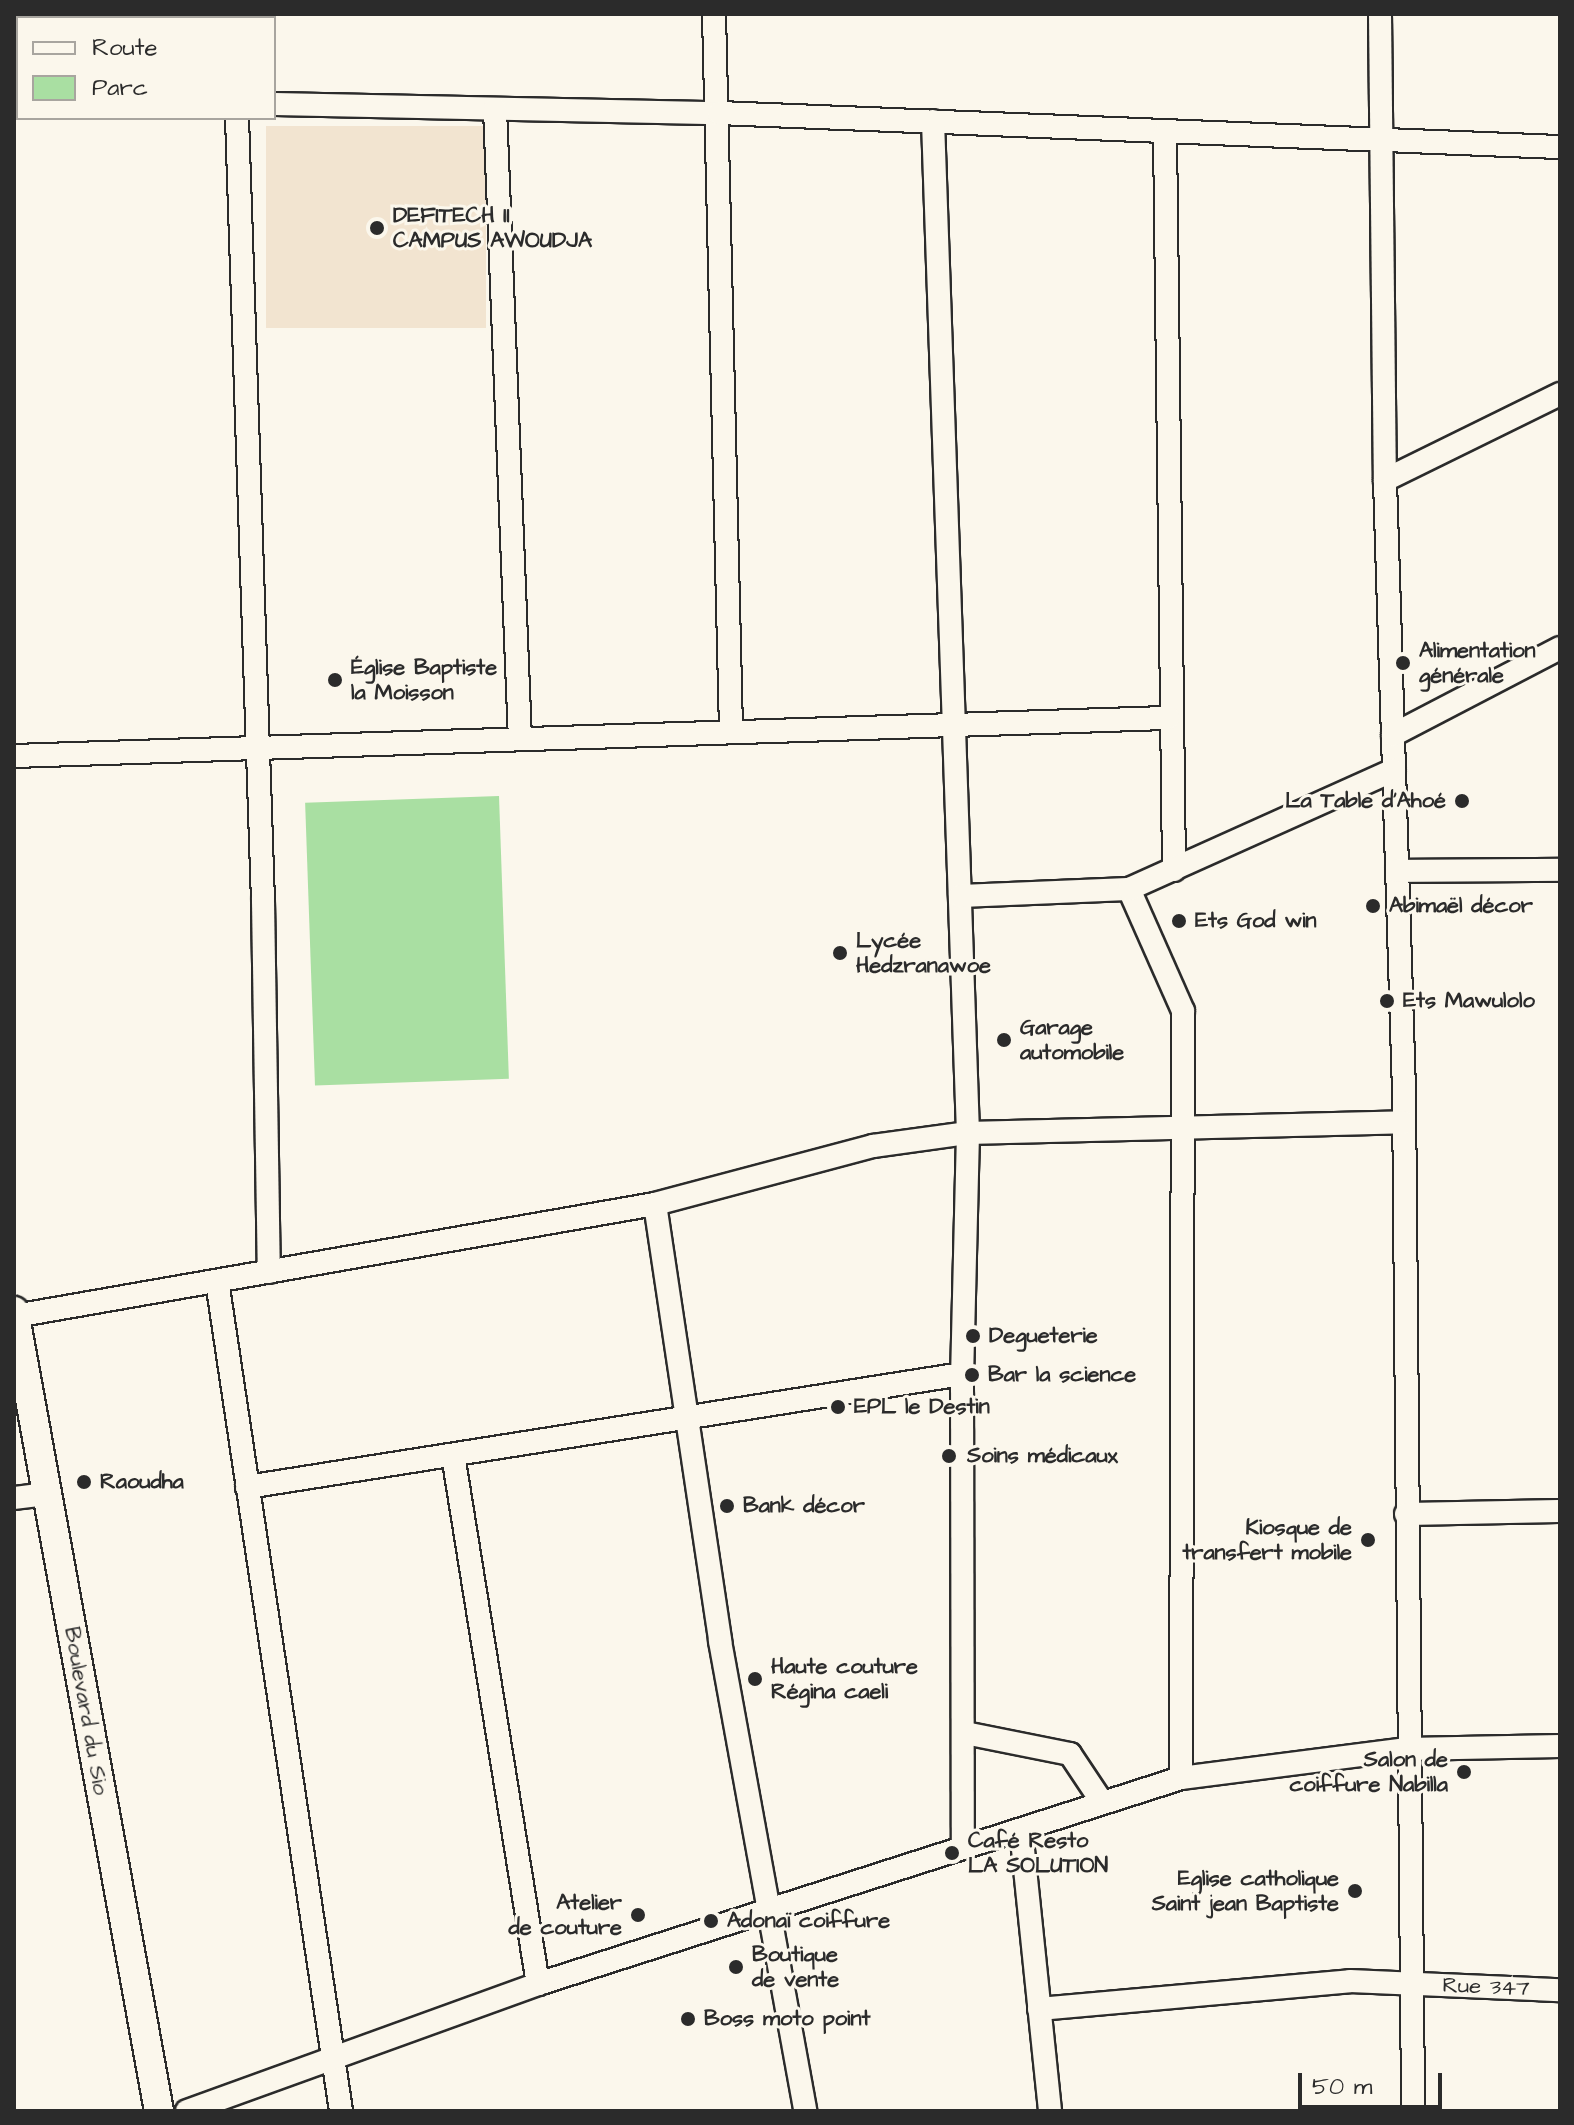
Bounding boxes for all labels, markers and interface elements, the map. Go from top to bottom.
legend [16,16,276,120]
text: Route [92,31,157,65]
text: Parc [92,71,148,105]
place label: DEFITECH II CAMPUS AWOUDJA [393,202,592,254]
marker: DEFITECH II CAMPUS AWOUDJA [368,219,386,237]
place label: Alimentation générale [1419,637,1536,688]
place label: Église Baptiste la Moisson [351,654,497,706]
marker: Alimentation générale [1394,654,1412,672]
marker: Église Baptiste la Moisson [326,671,344,689]
place label: La Table d’Ahoé [1285,788,1446,814]
marker: La Table d’Ahoé [1453,792,1471,810]
place label: Abimaël décor [1389,893,1533,919]
marker: Abimaël décor [1364,897,1382,915]
place label: Ets God win [1195,908,1317,934]
marker: Ets God win [1170,912,1188,930]
place label: Lycée Hedzranawoe [856,927,991,978]
marker: Lycée Hedzranawoe [831,944,849,962]
place label: Ets Mawulolo [1403,988,1535,1014]
marker: Ets Mawulolo [1378,992,1396,1010]
place label: Garage automobile [1020,1014,1124,1066]
marker: Garage automobile [995,1031,1013,1049]
place label: Degueterie [989,1323,1098,1349]
marker: Degueterie [964,1327,982,1345]
place label: Bar la science [988,1362,1136,1388]
marker: Bar la science [963,1366,981,1384]
place label: EPL le Destin [854,1394,990,1420]
marker: EPL le Destin [829,1398,847,1416]
place label: Soins médicaux [967,1443,1118,1469]
marker: Soins médicaux [938,1445,960,1467]
place label: Raoudha [100,1469,184,1495]
marker: Raoudha [75,1473,93,1491]
place label: Bank décor [743,1493,865,1519]
marker: Bank décor [718,1497,736,1515]
place label: Kiosque de transfert mobile [1182,1514,1352,1566]
marker: Kiosque de transfert mobile [1359,1531,1377,1549]
street label: Boulevard du Sio [58,1625,114,1797]
place label: Haute couture Régina caeli [771,1653,918,1704]
marker: Haute couture Régina caeli [746,1670,764,1688]
place label: Salon de coiffure Nabilla [1289,1746,1448,1798]
marker: Salon de coiffure Nabilla [1455,1763,1473,1781]
place label: Café Resto LA SOLUTION [968,1827,1108,1878]
marker: Café Resto LA SOLUTION [943,1844,961,1862]
place label: Eglise catholique Saint jean Baptiste [1152,1865,1339,1916]
marker: Eglise catholique Saint jean Baptiste [1346,1882,1364,1900]
place label: Atelier de couture [508,1889,622,1940]
marker: Atelier de couture [629,1906,647,1924]
place label: Adonaï coiffure [727,1908,890,1934]
marker: Adonaï coiffure [702,1912,720,1930]
place label: Boutique de vente [752,1941,839,1992]
marker: Boutique de vente [727,1958,745,1976]
street label: Rue 347 [1442,1972,1530,2002]
place label: Boss moto point [704,2006,870,2032]
marker: Boss moto point [679,2010,697,2028]
scale bar [1302,2057,1446,2107]
text: 50 m [1312,2070,1372,2104]

